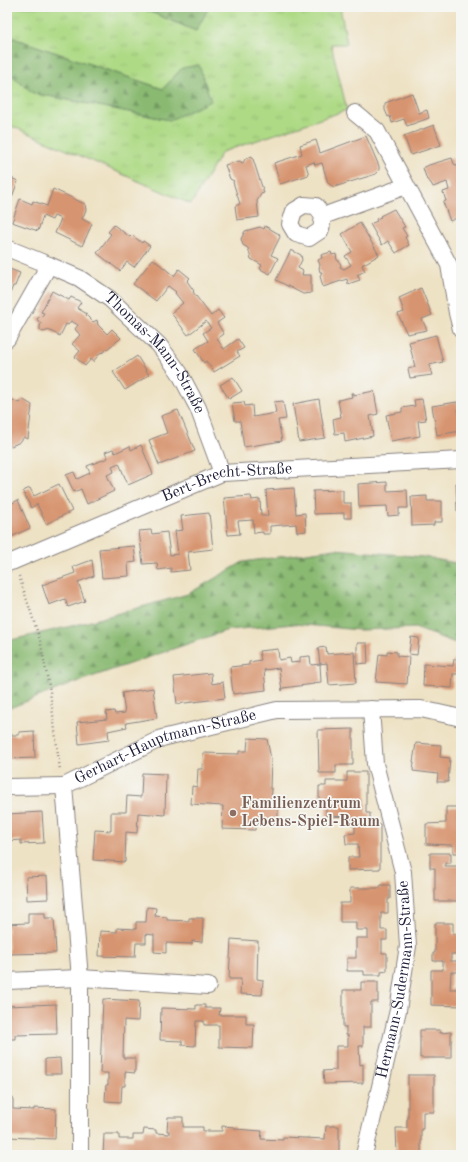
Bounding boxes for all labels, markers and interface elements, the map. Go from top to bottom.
street label: Thomas-Mann-Straße [101,289,207,415]
street label: Bert-Brecht-Straße [160,461,292,505]
street label: Gerhart-Hauptmann-Straße [72,707,258,787]
place label: Familienzentrum Lebens-Spiel-Raum [241,796,380,830]
marker: Familienzentrum Lebens-Spiel-Raum [228,808,238,818]
street label: Hermann-Sudermann-Straße [374,880,416,1080]

